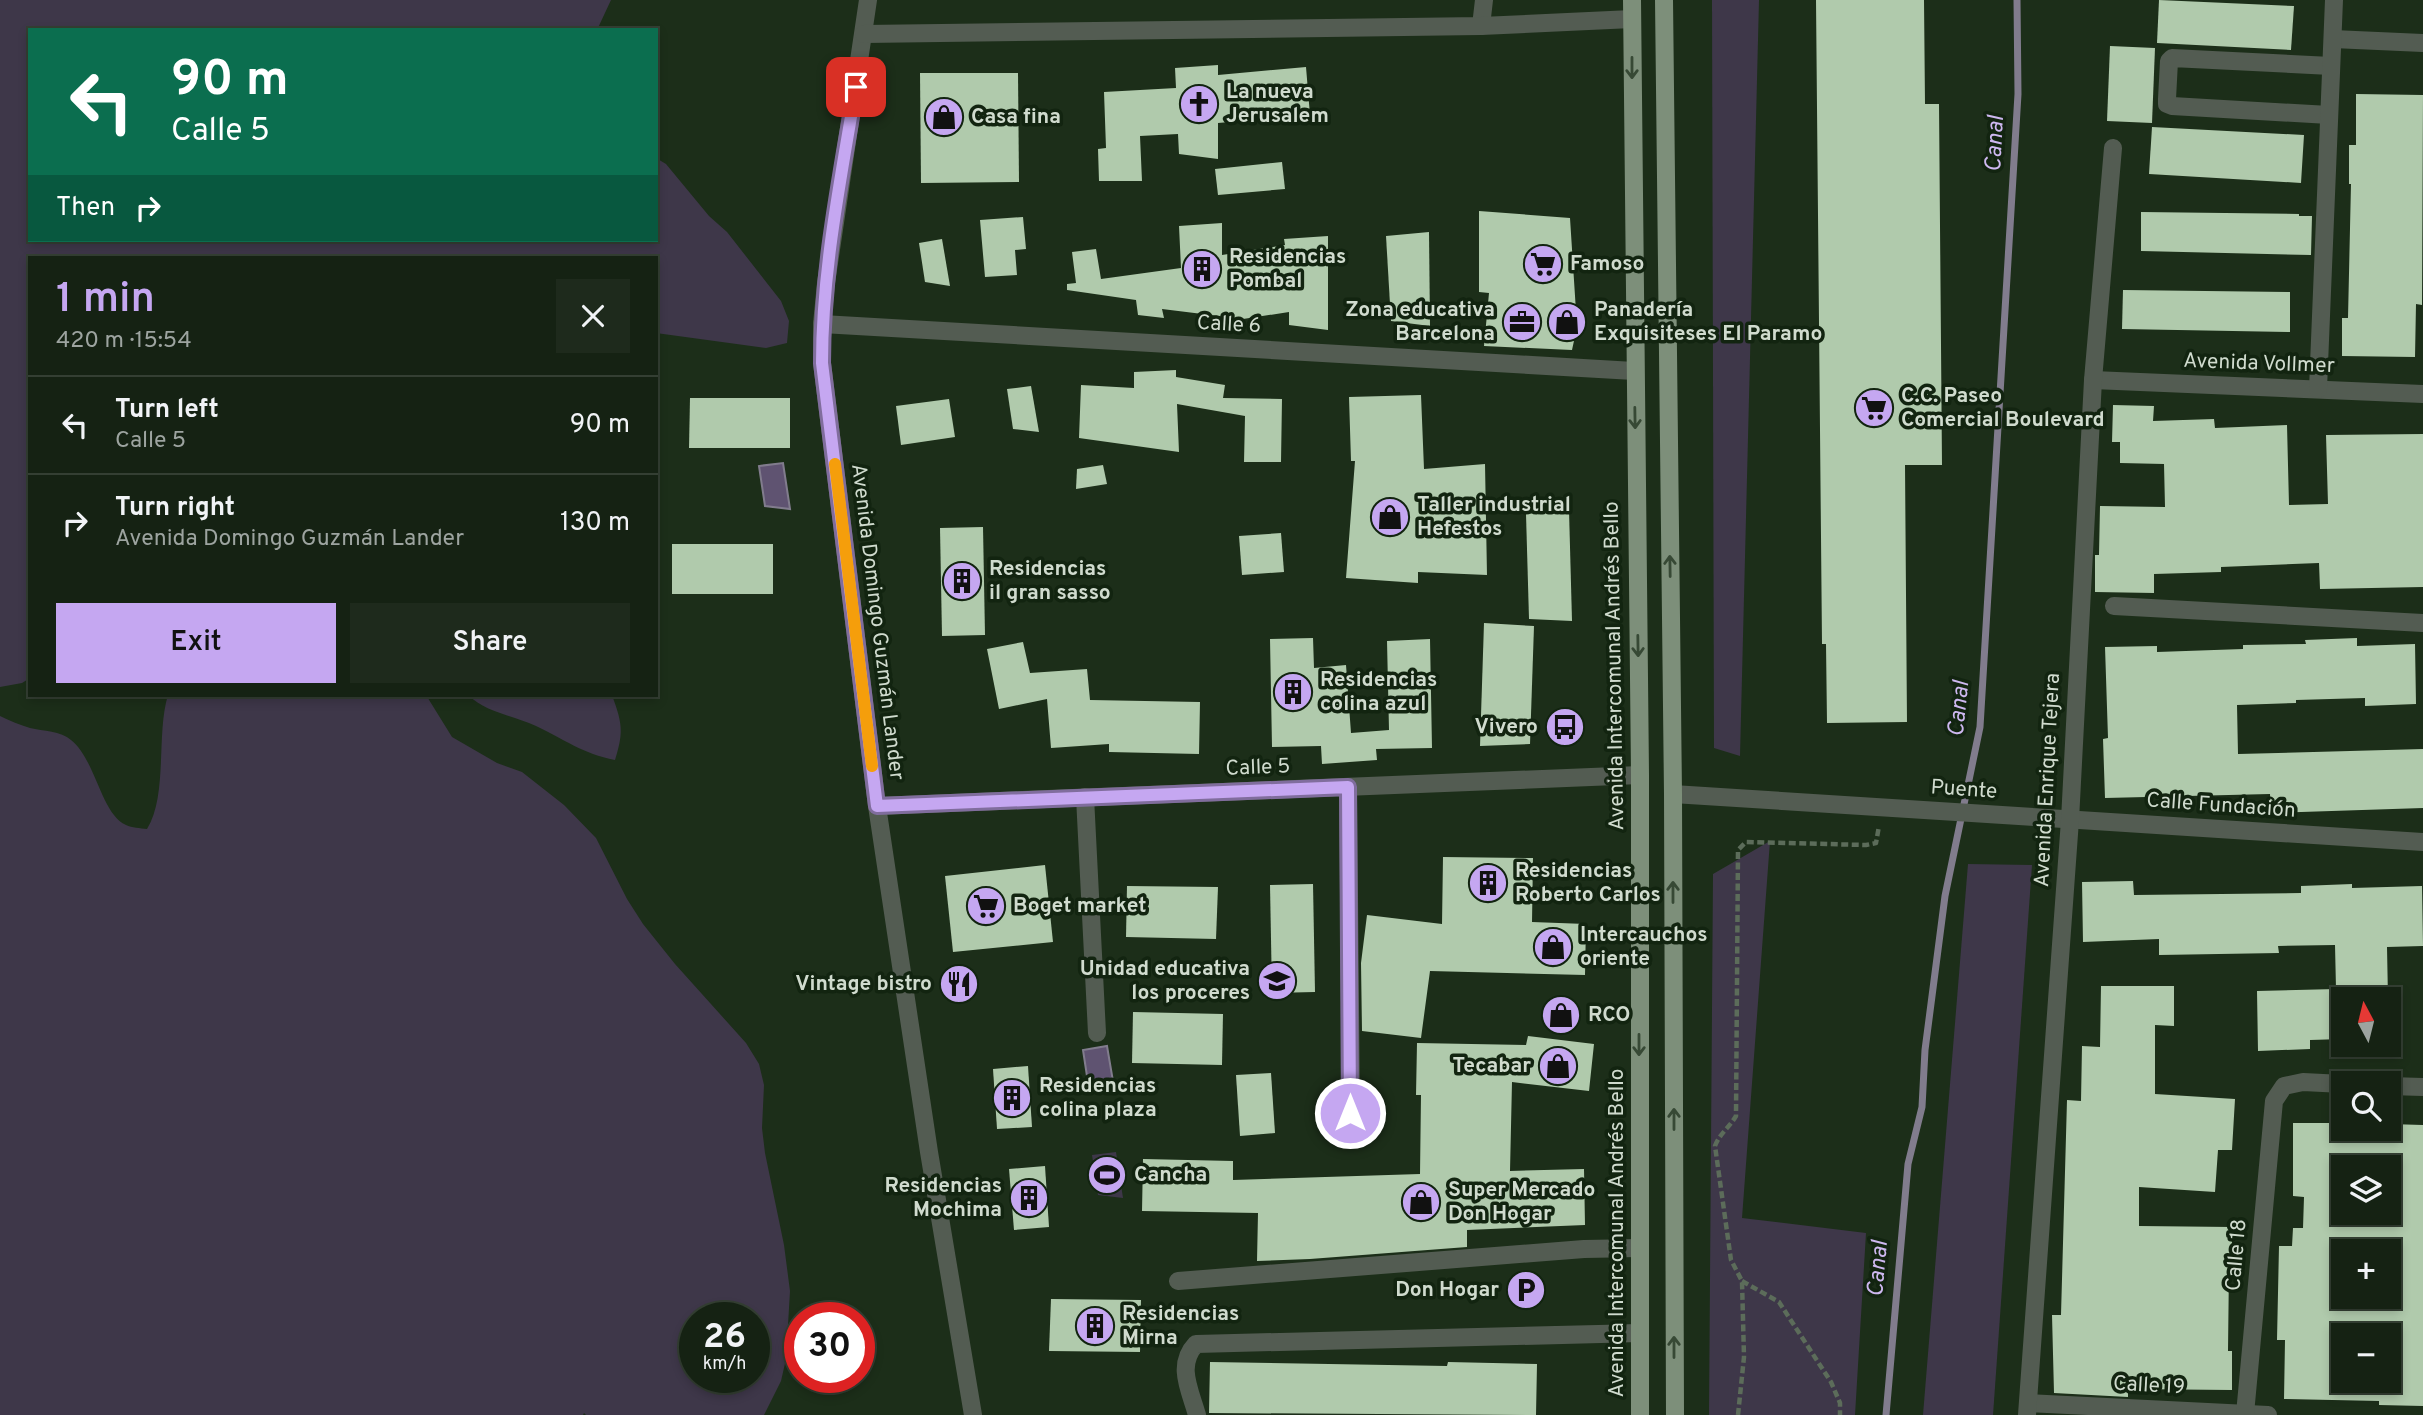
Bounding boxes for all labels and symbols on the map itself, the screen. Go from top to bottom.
one-way arrow [1625,56,1639,79]
pin [826,57,886,117]
place label: La nueva Jerusalem [1226,79,1329,130]
church icon: La nueva Jerusalem [1178,83,1220,125]
shop icon: Casa fina [923,96,965,138]
place label: Casa fina [971,104,1061,131]
water label: Canal [1980,114,2012,173]
supermarket icon: Famoso [1522,243,1564,285]
place label: Residencias Pombal [1229,244,1346,295]
building icon: Residencias Pombal [1181,248,1223,290]
place label: Famoso [1570,251,1644,278]
place label: Zona educativa Barcelona [1345,297,1495,348]
place label: Panadería Exquisiteses El Paramo [1594,297,1822,348]
office icon: Zona educativa Barcelona [1501,301,1543,343]
shop icon: Panadería Exquisiteses El Paramo [1546,301,1588,343]
street label: Calle 6 [1196,310,1262,340]
street label: Avenida Vollmer [2183,348,2335,380]
place label: C.C. Paseo Comercial Boulevard [1901,383,2105,434]
supermarket icon: C.C. Paseo Comercial Boulevard [1853,387,1895,429]
one-way arrow [1628,406,1641,429]
street label: Avenida Domingo Guzmán Lander [844,462,910,782]
place label: Taller industrial Hefestos [1417,492,1571,543]
shop icon: Taller industrial Hefestos [1369,496,1411,538]
street label: Avenida Intercomunal Andrés Bello [1599,501,1631,831]
one-way arrow [1663,555,1677,578]
place label: Residencias il gran sasso [989,556,1111,607]
building icon: Residencias il gran sasso [941,560,983,602]
one-way arrow [1631,634,1645,657]
place label: Residencias colina azul [1320,667,1437,718]
building icon: Residencias colina azul [1272,671,1314,713]
street label: Avenida Enrique Tejera [2029,672,2067,888]
water label: Canal [1943,678,1977,739]
bus stop icon: Vivero [1544,706,1586,748]
place label: Vivero [1474,714,1538,741]
street label: Calle 5 [1225,753,1291,783]
street label: Puente [1930,774,1998,806]
street label: Calle Fundación [2145,787,2297,825]
place label: Residencias Roberto Carlos [1515,858,1661,909]
building icon: Residencias Roberto Carlos [1467,862,1509,904]
one-way arrow [1666,881,1680,904]
supermarket icon: Boget market [965,885,1007,927]
place label: Boget market [1013,893,1147,920]
place label: Intercauchos oriente [1580,922,1708,973]
shop icon: Intercauchos oriente [1532,926,1574,968]
place label: Unidad educativa los proceres [1080,956,1250,1007]
school or university icon: Unidad educativa los proceres [1256,960,1298,1002]
restaurant icon: Vintage bistro [938,963,980,1005]
place label: Vintage bistro [795,971,932,998]
north arrow [2331,987,2401,1057]
shop icon: RCO [1540,994,1582,1036]
place label: RCO [1588,1002,1630,1029]
one-way arrow [1632,1033,1646,1056]
shop icon: Tecabar [1537,1045,1579,1087]
place label: Tecabar [1452,1053,1531,1080]
street label: Avenida Intercomunal Andrés Bello [1604,1068,1631,1398]
place label: Residencias colina plaza [1039,1073,1157,1124]
position arrow [1313,1076,1387,1150]
building icon: Residencias colina plaza [991,1077,1033,1119]
one-way arrow [1667,1108,1681,1131]
sports icon: Cancha [1086,1154,1128,1196]
place label: Cancha [1134,1162,1207,1189]
place label: Residencias Mochima [885,1173,1002,1224]
building icon: Residencias Mochima [1008,1177,1050,1219]
place label: Super Mercado Don Hogar [1448,1177,1595,1228]
shop icon: Super Mercado Don Hogar [1400,1181,1442,1223]
street label: Calle 18 [2220,1218,2254,1292]
water label: Canal [1862,1239,1896,1298]
parking icon: Don Hogar [1505,1269,1547,1311]
place label: Don Hogar [1395,1277,1499,1304]
place label: Residencias Mirna [1122,1301,1239,1352]
speed limit sign: 30 [784,1302,875,1393]
building icon: Residencias Mirna [1074,1305,1116,1347]
one-way arrow [1668,1336,1681,1359]
street label: Calle 19 [2112,1371,2186,1401]

